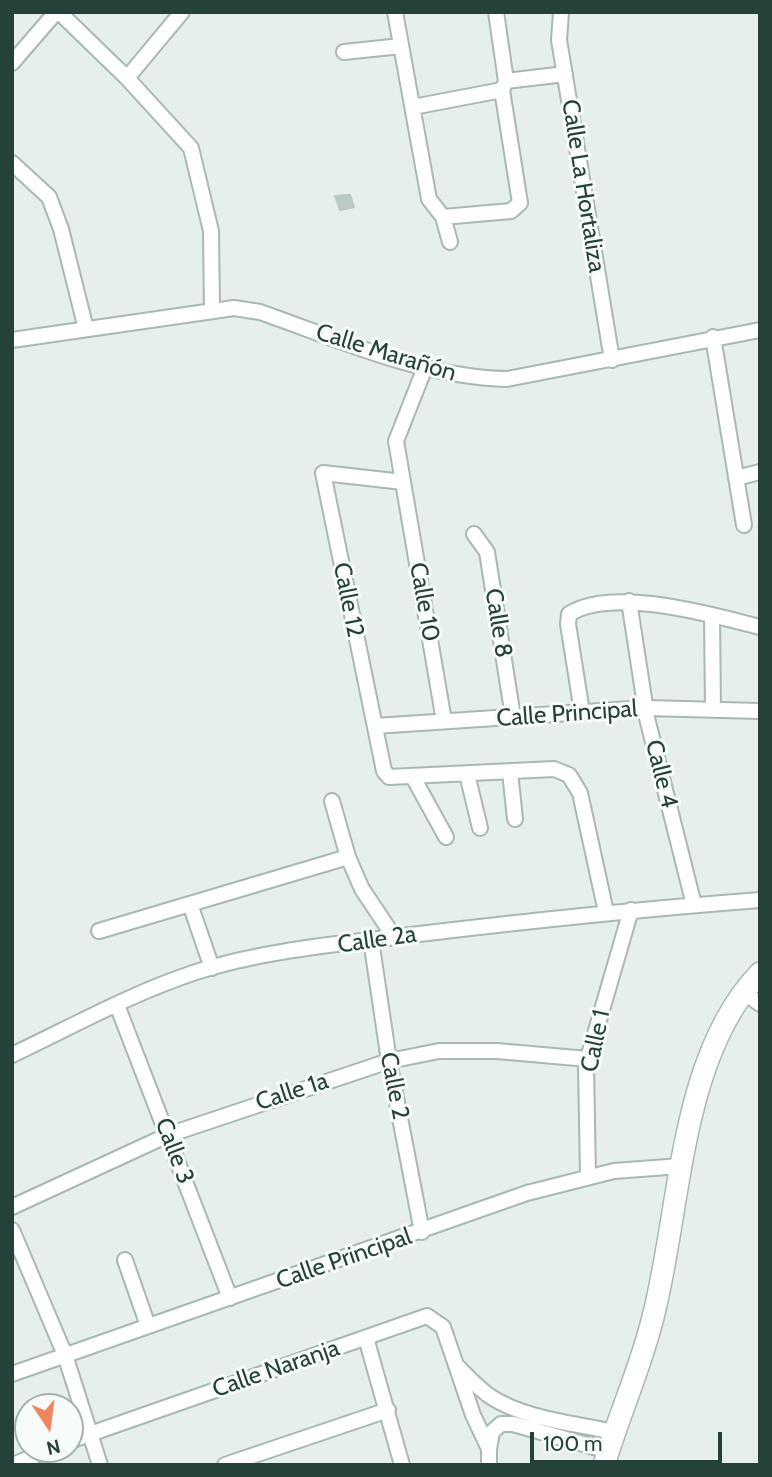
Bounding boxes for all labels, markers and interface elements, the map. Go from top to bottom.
street label: Calle La Hortaliza [555,97,611,275]
street label: Calle Marañón [312,318,460,388]
street label: Calle 12 [327,560,369,640]
street label: Calle 10 [403,560,445,644]
street label: Calle 8 [478,586,518,660]
street label: Calle Principal [495,695,639,733]
street label: Calle 4 [639,737,683,811]
street label: Calle 2a [336,920,418,960]
street label: Calle 1 [575,1007,617,1075]
street label: Calle 2 [373,1050,415,1122]
street label: Calle 1a [252,1067,332,1117]
street label: Calle 3 [148,1114,200,1188]
street label: Calle Principal [272,1222,416,1296]
street label: Calle Naranja [209,1334,343,1404]
north arrow [14,1393,84,1463]
scale bar [534,1418,726,1462]
text: 100 m [543,1431,602,1456]
text: N [44,1434,63,1460]

